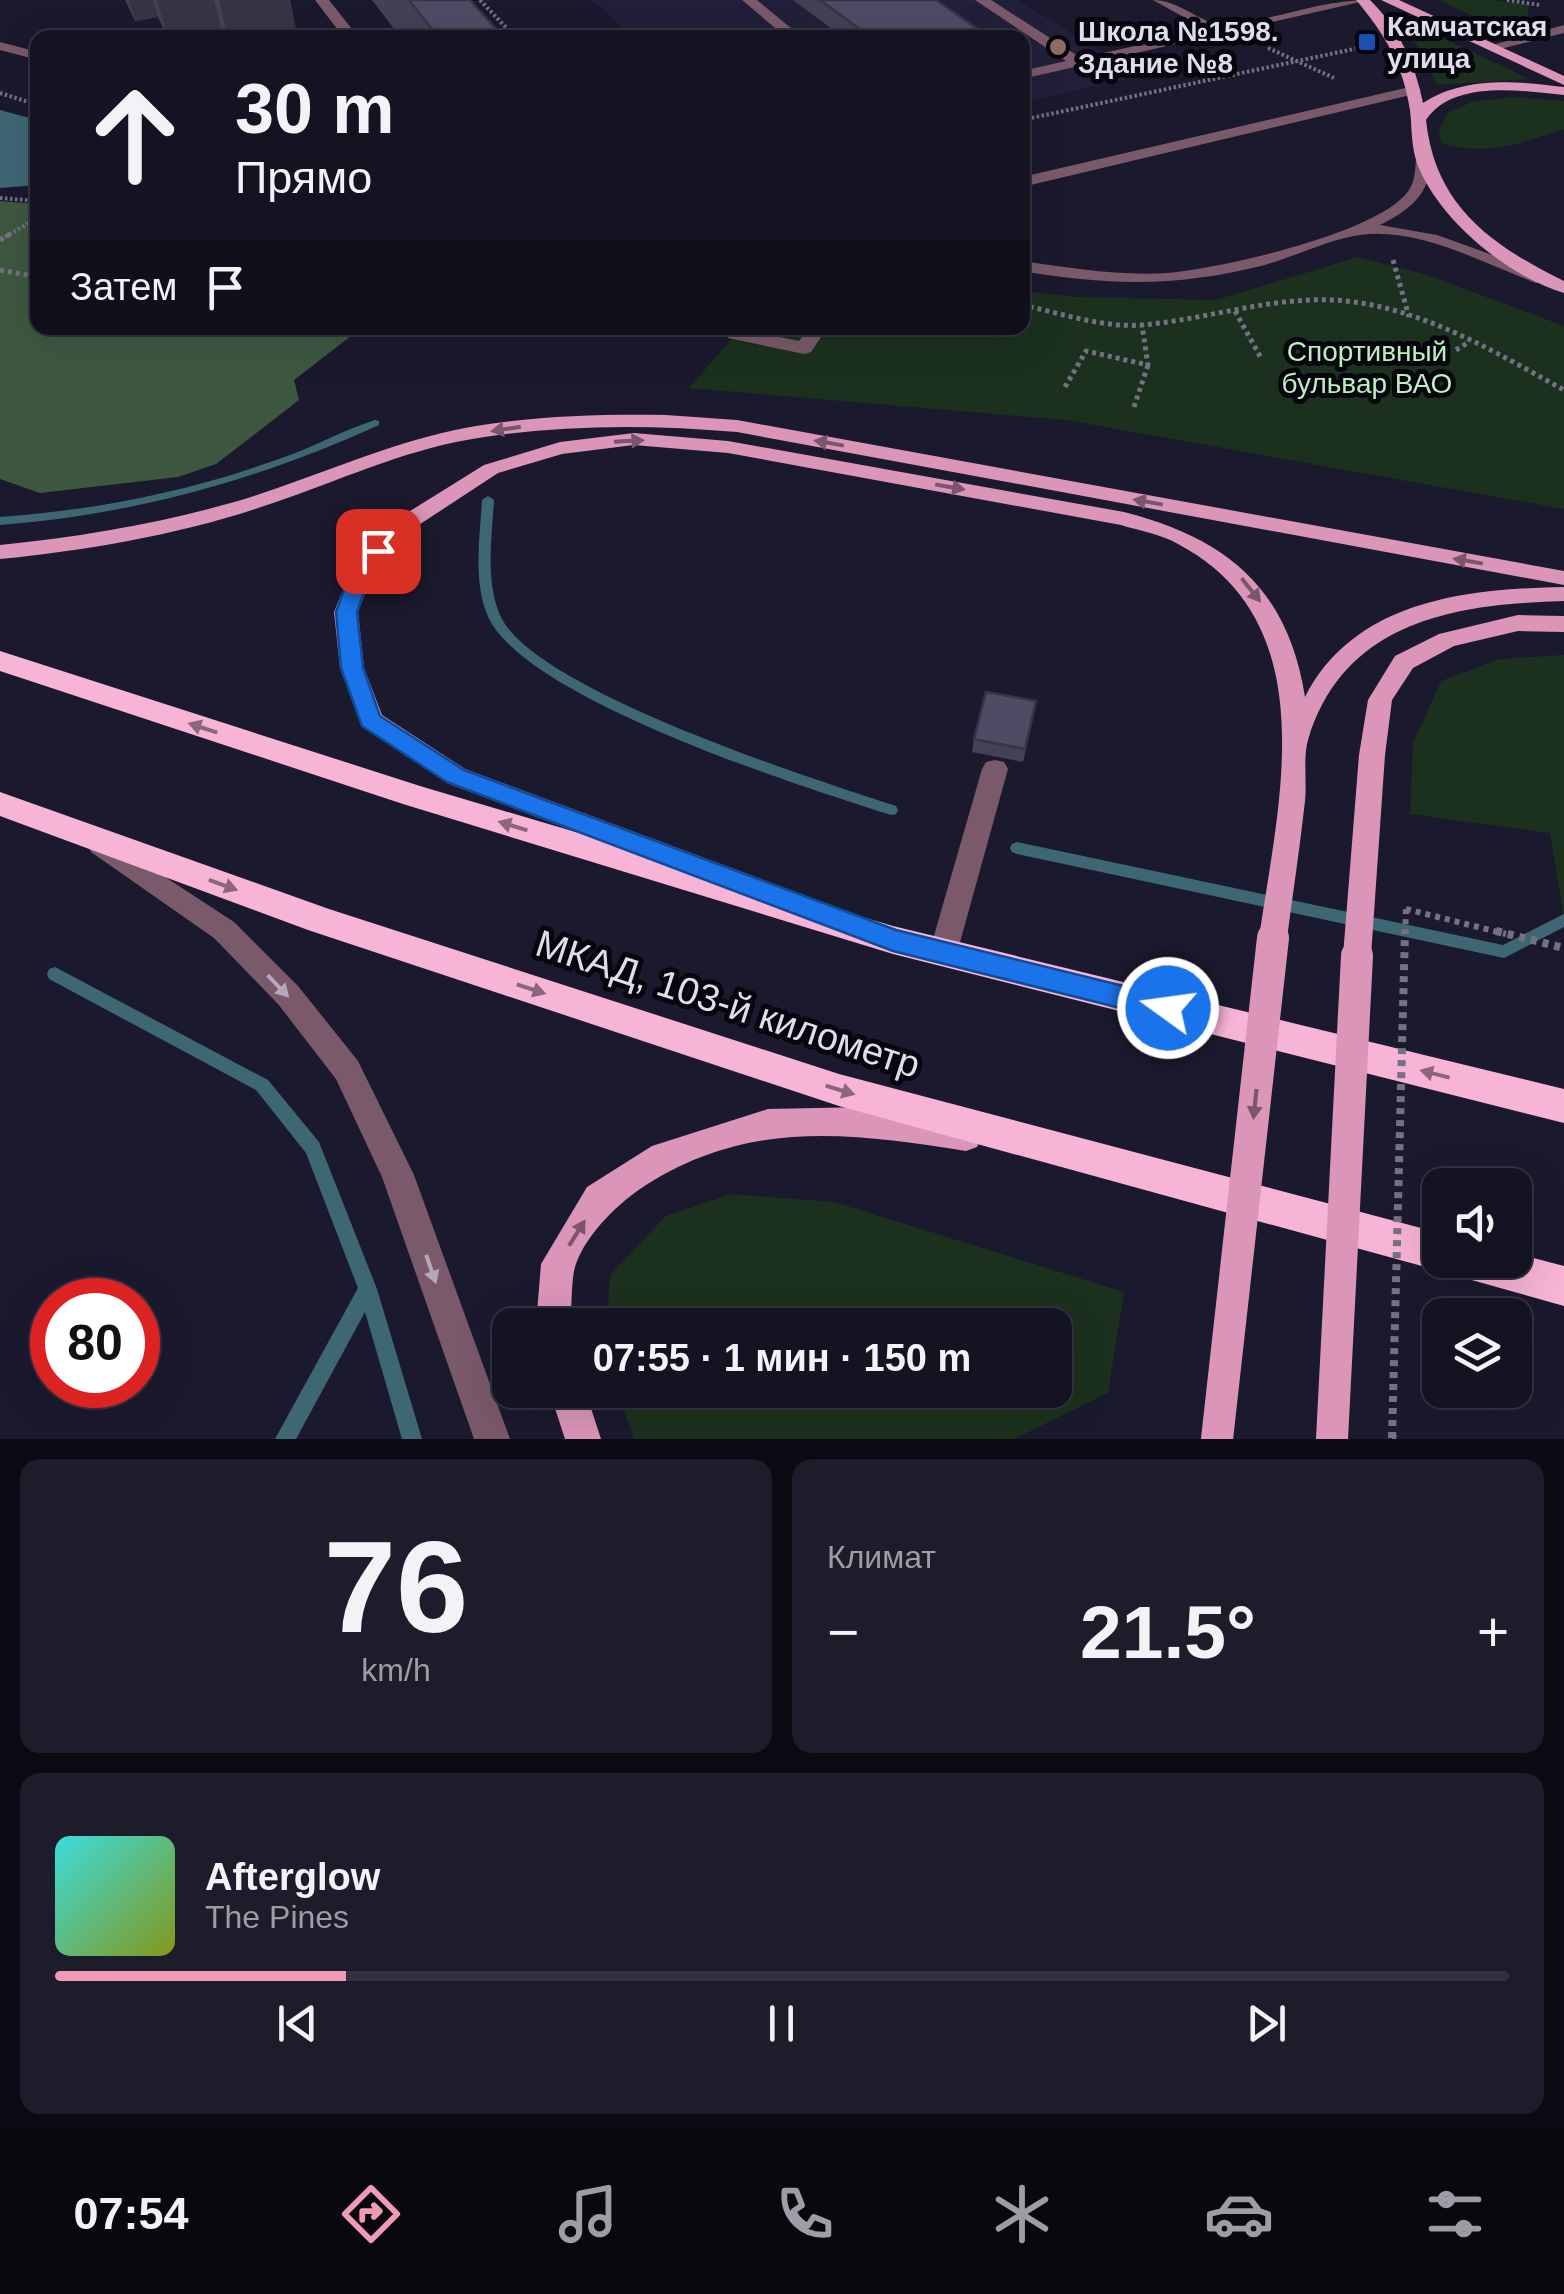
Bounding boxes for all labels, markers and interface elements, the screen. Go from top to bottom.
place label: Камчатская улица [1387,11,1547,74]
place label: Школа №1598. Здание №8 [1078,16,1279,79]
marker: Камчатская улица [1356,31,1378,53]
marker: Школа №1598. Здание №8 [1047,36,1069,58]
icon: ahead [70,70,200,200]
text: 30 m [235,70,395,148]
text: Прямо [235,152,372,203]
icon: arrive [198,260,253,315]
text: Затем [70,266,178,308]
park label: Спортивный бульвар ВАО [1282,336,1452,399]
one-way arrow [490,421,522,437]
one-way arrow [614,433,646,449]
one-way arrow [813,435,844,450]
one-way arrow [935,480,966,495]
one-way arrow [1132,494,1164,509]
pin [336,509,421,594]
icon: arrive [351,524,406,579]
one-way arrow [1452,552,1483,568]
one-way arrow [1240,577,1261,602]
one-way arrow [188,720,218,735]
one-way arrow [498,818,528,833]
one-way arrow [209,878,239,893]
street label: МКАД, 103-й километр [531,922,925,1086]
position arrow [1116,956,1220,1060]
one-way arrow [267,974,290,998]
one-way arrow [516,982,546,997]
one-way arrow [1419,1066,1450,1082]
one-way arrow [825,1083,856,1098]
one-way arrow [1246,1089,1262,1120]
map controls [1422,1168,1532,1408]
button: sound [1422,1168,1532,1278]
one-way arrow [568,1219,586,1247]
one-way arrow [424,1255,439,1285]
speed limit sign: 80 [30,1278,160,1408]
button: layers [1422,1298,1532,1408]
text: 07:55 · 1 мин · 150 m [593,1337,971,1379]
text: 76 [324,1514,468,1660]
text: Климат [827,1539,936,1575]
text: 21.5° [1080,1590,1256,1674]
text: − [827,1601,859,1663]
text: + [1477,1601,1509,1663]
text: km/h [361,1652,431,1688]
text: Afterglow [205,1856,380,1898]
text: The Pines [205,1899,349,1935]
icon: previous [270,1996,325,2051]
icon: pause [754,1996,809,2051]
icon: next [1239,1996,1294,2051]
icon: directions [336,2179,406,2249]
icon: music [553,2179,623,2249]
icon: phone [770,2179,840,2249]
icon: climate [987,2179,1057,2249]
icon: car [1204,2179,1274,2249]
icon: filters [1420,2179,1490,2249]
text: 07:54 [73,2188,189,2239]

